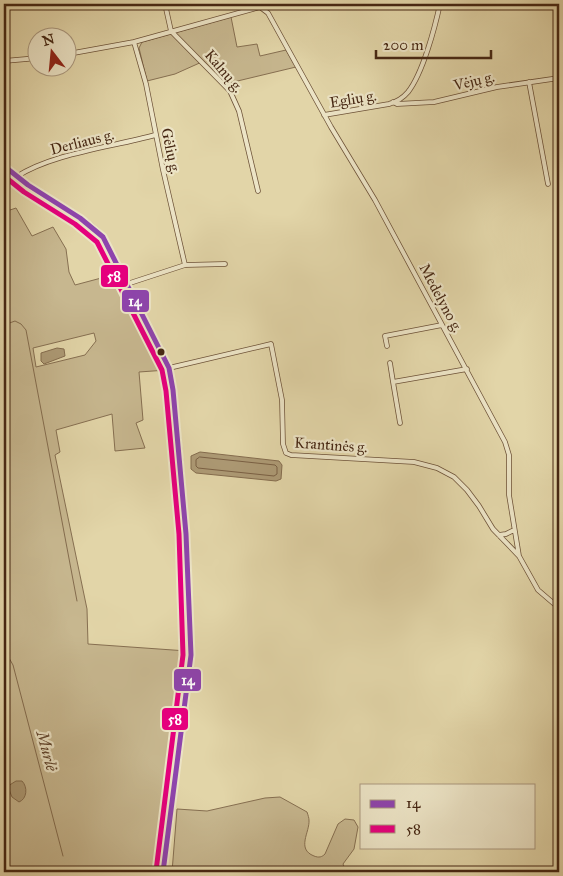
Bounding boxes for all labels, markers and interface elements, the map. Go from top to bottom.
north arrow [28,28,78,78]
scale bar [376,28,490,60]
text: N [41,30,57,50]
text: 200 m [383,36,424,54]
street label: Kalnų g. [201,46,247,96]
street label: Vėjų g. [451,68,496,95]
street label: Eglių g. [328,86,378,112]
street label: Derliaus g. [48,125,116,159]
street label: Gėlių g. [157,126,185,176]
street label: Medelyno g. [415,261,467,335]
line badge: 58 [100,264,129,288]
text: 58 [107,268,121,285]
line badge: 14 [121,289,150,313]
text: 14 [128,293,143,311]
unlabelled marker [156,347,166,357]
street label: Krantinės g. [294,433,368,457]
line badge: 14 [173,668,202,692]
text: 14 [181,672,196,690]
line badge: 58 [161,707,189,731]
text: 58 [168,711,182,728]
water label: Murlė [32,727,62,774]
legend [360,784,536,848]
text: 14 [406,794,421,812]
text: 58 [406,820,421,838]

